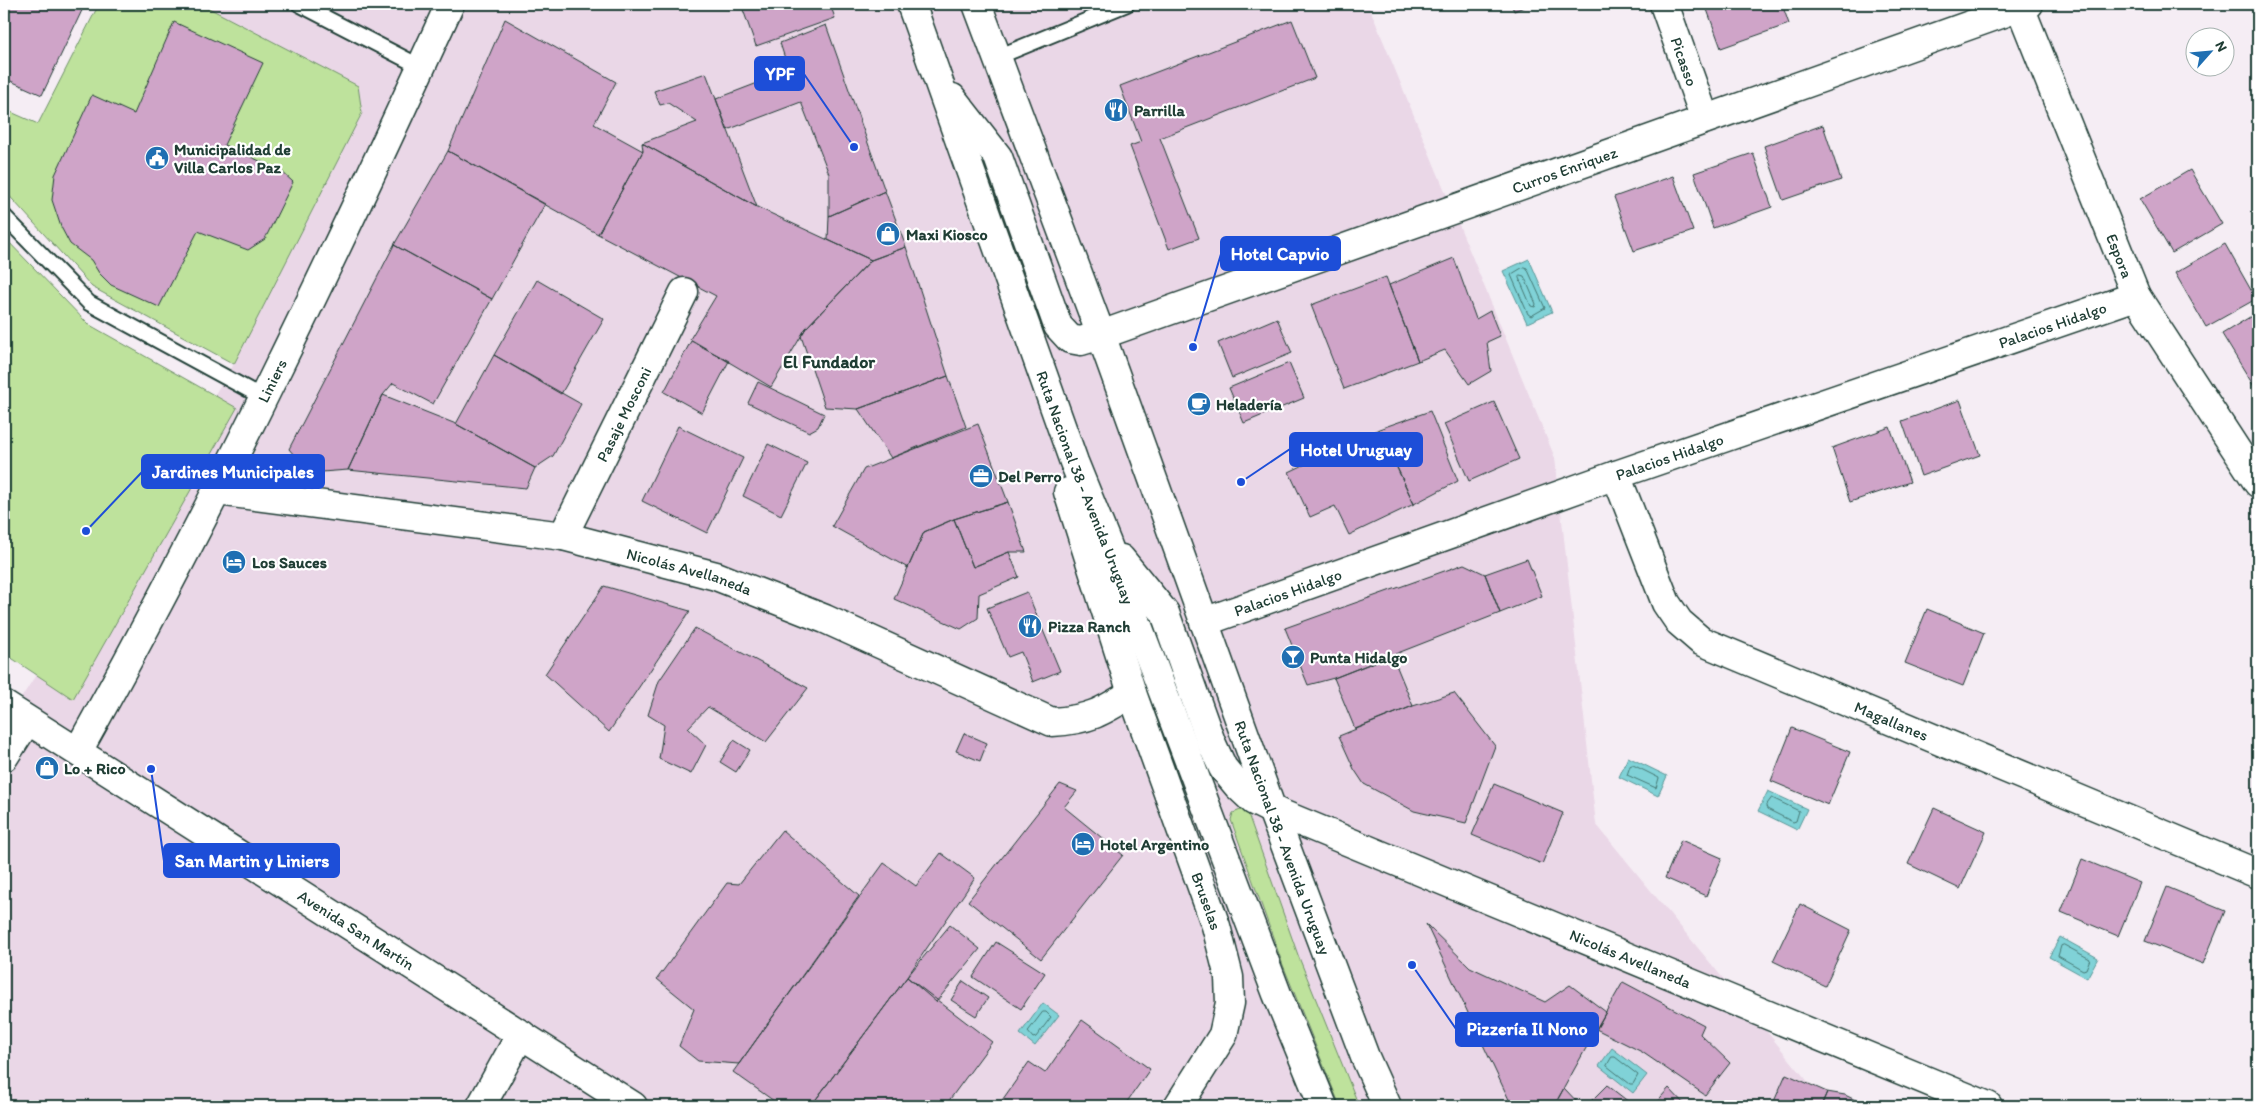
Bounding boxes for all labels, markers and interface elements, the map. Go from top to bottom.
north arrow [2184,28,2234,78]
street label: Picasso [1666,34,1702,89]
text: N [2211,38,2231,54]
callout: YPF [755,57,804,90]
text: YPF [764,63,796,85]
restaurant icon: Parrilla [1103,97,1129,123]
place label: Parrilla [1134,101,1185,120]
place label: Municipalidad de Villa Carlos Paz [174,140,291,177]
street label: Curros Enriquez [1509,143,1620,198]
public building icon: Municipalidad de Villa Carlos Paz [144,145,170,171]
shop icon: Maxi Kiosco [875,221,901,247]
place label: Maxi Kiosco [906,225,988,244]
street label: Espora [2102,231,2137,281]
callout: Hotel Capvio [1221,237,1340,270]
text: Hotel Capvio [1231,243,1329,265]
street label: Palacios Hidalgo [1996,298,2109,353]
district label: El Fundador [783,351,876,373]
street label: Liniers [253,356,291,406]
street label: Pasaje Mosconi [592,364,655,465]
street label: Ruta Nacional 38 - Avenida Uruguay [1032,368,1138,607]
cafe icon: Heladería [1186,391,1212,417]
place label: Heladería [1216,395,1283,414]
street label: Palacios Hidalgo [1613,430,1726,484]
callout: Hotel Uruguay [1290,433,1422,466]
text: Hotel Uruguay [1300,439,1412,461]
callout: Jardines Municipales [142,455,324,488]
text: Jardines Municipales [151,461,314,483]
office icon: Del Perro [968,463,994,489]
place label: Del Perro [998,467,1062,486]
street label: Nicolás Avellaneda [624,544,755,599]
hotel icon: Los Sauces [221,549,247,575]
place label: Los Sauces [252,553,327,572]
street label: Palacios Hidalgo [1232,565,1344,621]
restaurant icon: Pizza Ranch [1017,613,1043,639]
place label: Pizza Ranch [1048,617,1131,636]
bar icon: Punta Hidalgo [1280,644,1306,670]
place label: Punta Hidalgo [1310,648,1407,668]
street label: Magallanes [1852,697,1931,745]
street label: Ruta Nacional 38 - Avenida Uruguay [1231,718,1335,958]
shop icon: Lo + Rico [34,755,60,781]
place label: Lo + Rico [64,759,126,778]
hotel icon: Hotel Argentino [1070,831,1096,857]
place label: Hotel Argentino [1100,835,1209,855]
callout: San Martin y Liniers [164,844,339,877]
text: San Martin y Liniers [175,850,329,872]
street label: Bruselas [1187,870,1226,933]
street label: Avenida San Martín [294,886,418,974]
street label: Nicolás Avellaneda [1567,925,1695,993]
callout: Pizzería Il Nono [1456,1013,1598,1046]
text: Pizzería Il Nono [1466,1018,1588,1040]

